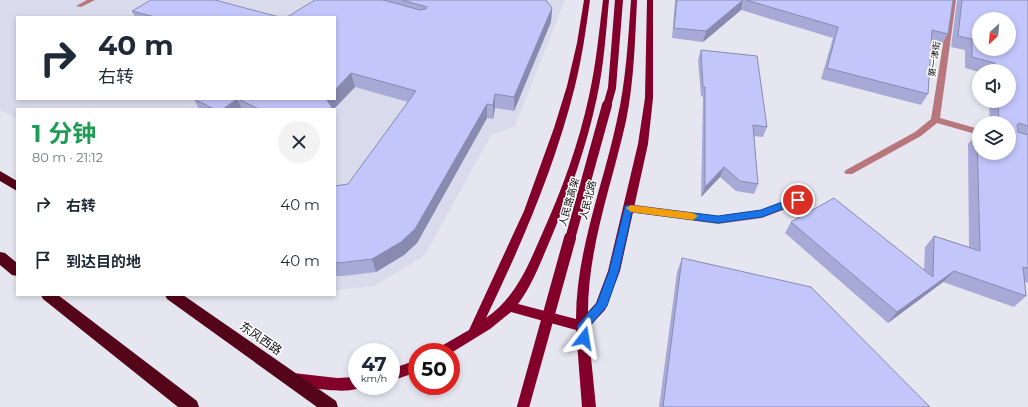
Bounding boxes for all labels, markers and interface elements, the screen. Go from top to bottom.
north arrow [972,12,1016,56]
map controls [972,12,1016,160]
text: 40 m [98,28,174,62]
icon: right [32,32,84,84]
street label: 第一津街 [926,40,942,78]
button: sound [972,64,1016,108]
text: 右转 [98,66,134,88]
button: layers [972,116,1016,160]
text: 1 分钟 [32,119,96,148]
button: close [278,121,320,163]
text: 80 m · 21:12 [32,149,103,165]
street label: 人民路高架 [556,176,582,228]
street label: 人民北路 [577,179,599,221]
pin [781,183,815,217]
icon: arrive [787,189,809,211]
icon: right [32,193,54,215]
text: 40 m [280,195,320,214]
text: 右转 [66,196,96,215]
icon: arrive [32,249,54,271]
text: 40 m [280,251,320,270]
text: 到达目的地 [66,252,141,271]
position arrow [563,317,605,359]
street label: 东风西路 [237,318,285,358]
speed limit sign: 50 [408,343,460,395]
text: 47 [361,352,387,376]
text: km/h [361,372,387,385]

